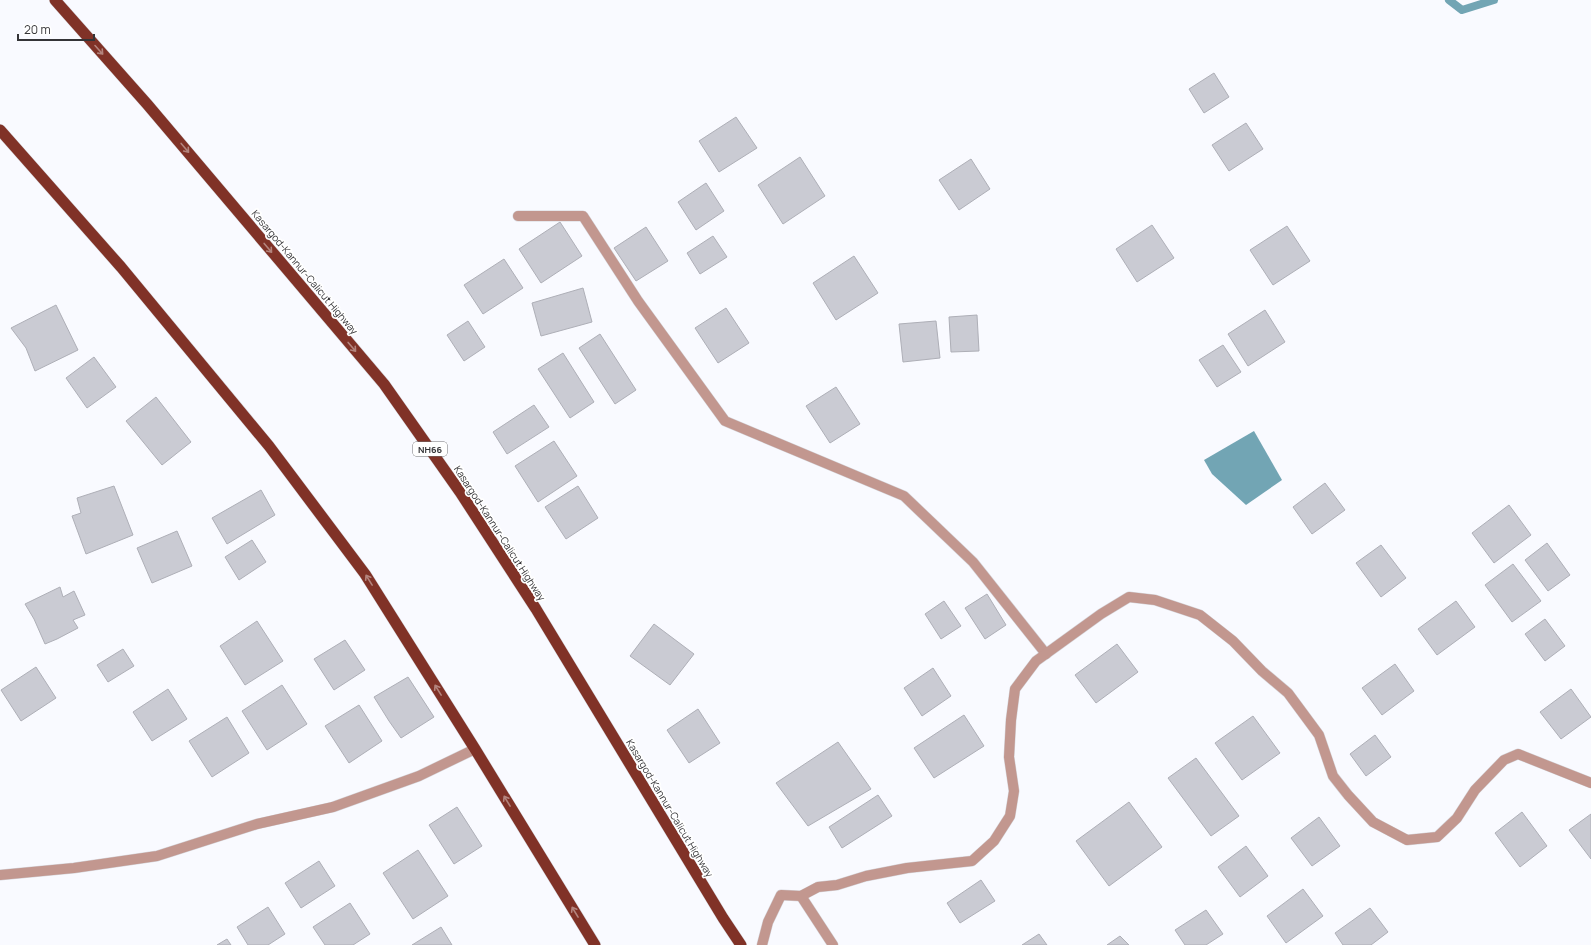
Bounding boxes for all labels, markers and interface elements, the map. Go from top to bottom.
scale bar [18,16,94,42]
text: 20 m [24,21,51,38]
one-way arrow [95,45,104,55]
one-way arrow [180,143,189,154]
street label: Kasargod-Kannur-Calicut Highway [249,207,362,338]
one-way arrow [264,242,273,253]
one-way arrow [348,342,357,352]
road number: NH66 [413,442,447,456]
street label: Kasargod-Kannur-Calicut Highway [451,463,549,604]
one-way arrow [365,575,373,586]
one-way arrow [434,684,442,696]
street label: Kasargod-Kannur-Calicut Highway [623,736,717,880]
one-way arrow [503,796,511,807]
one-way arrow [570,906,578,918]

